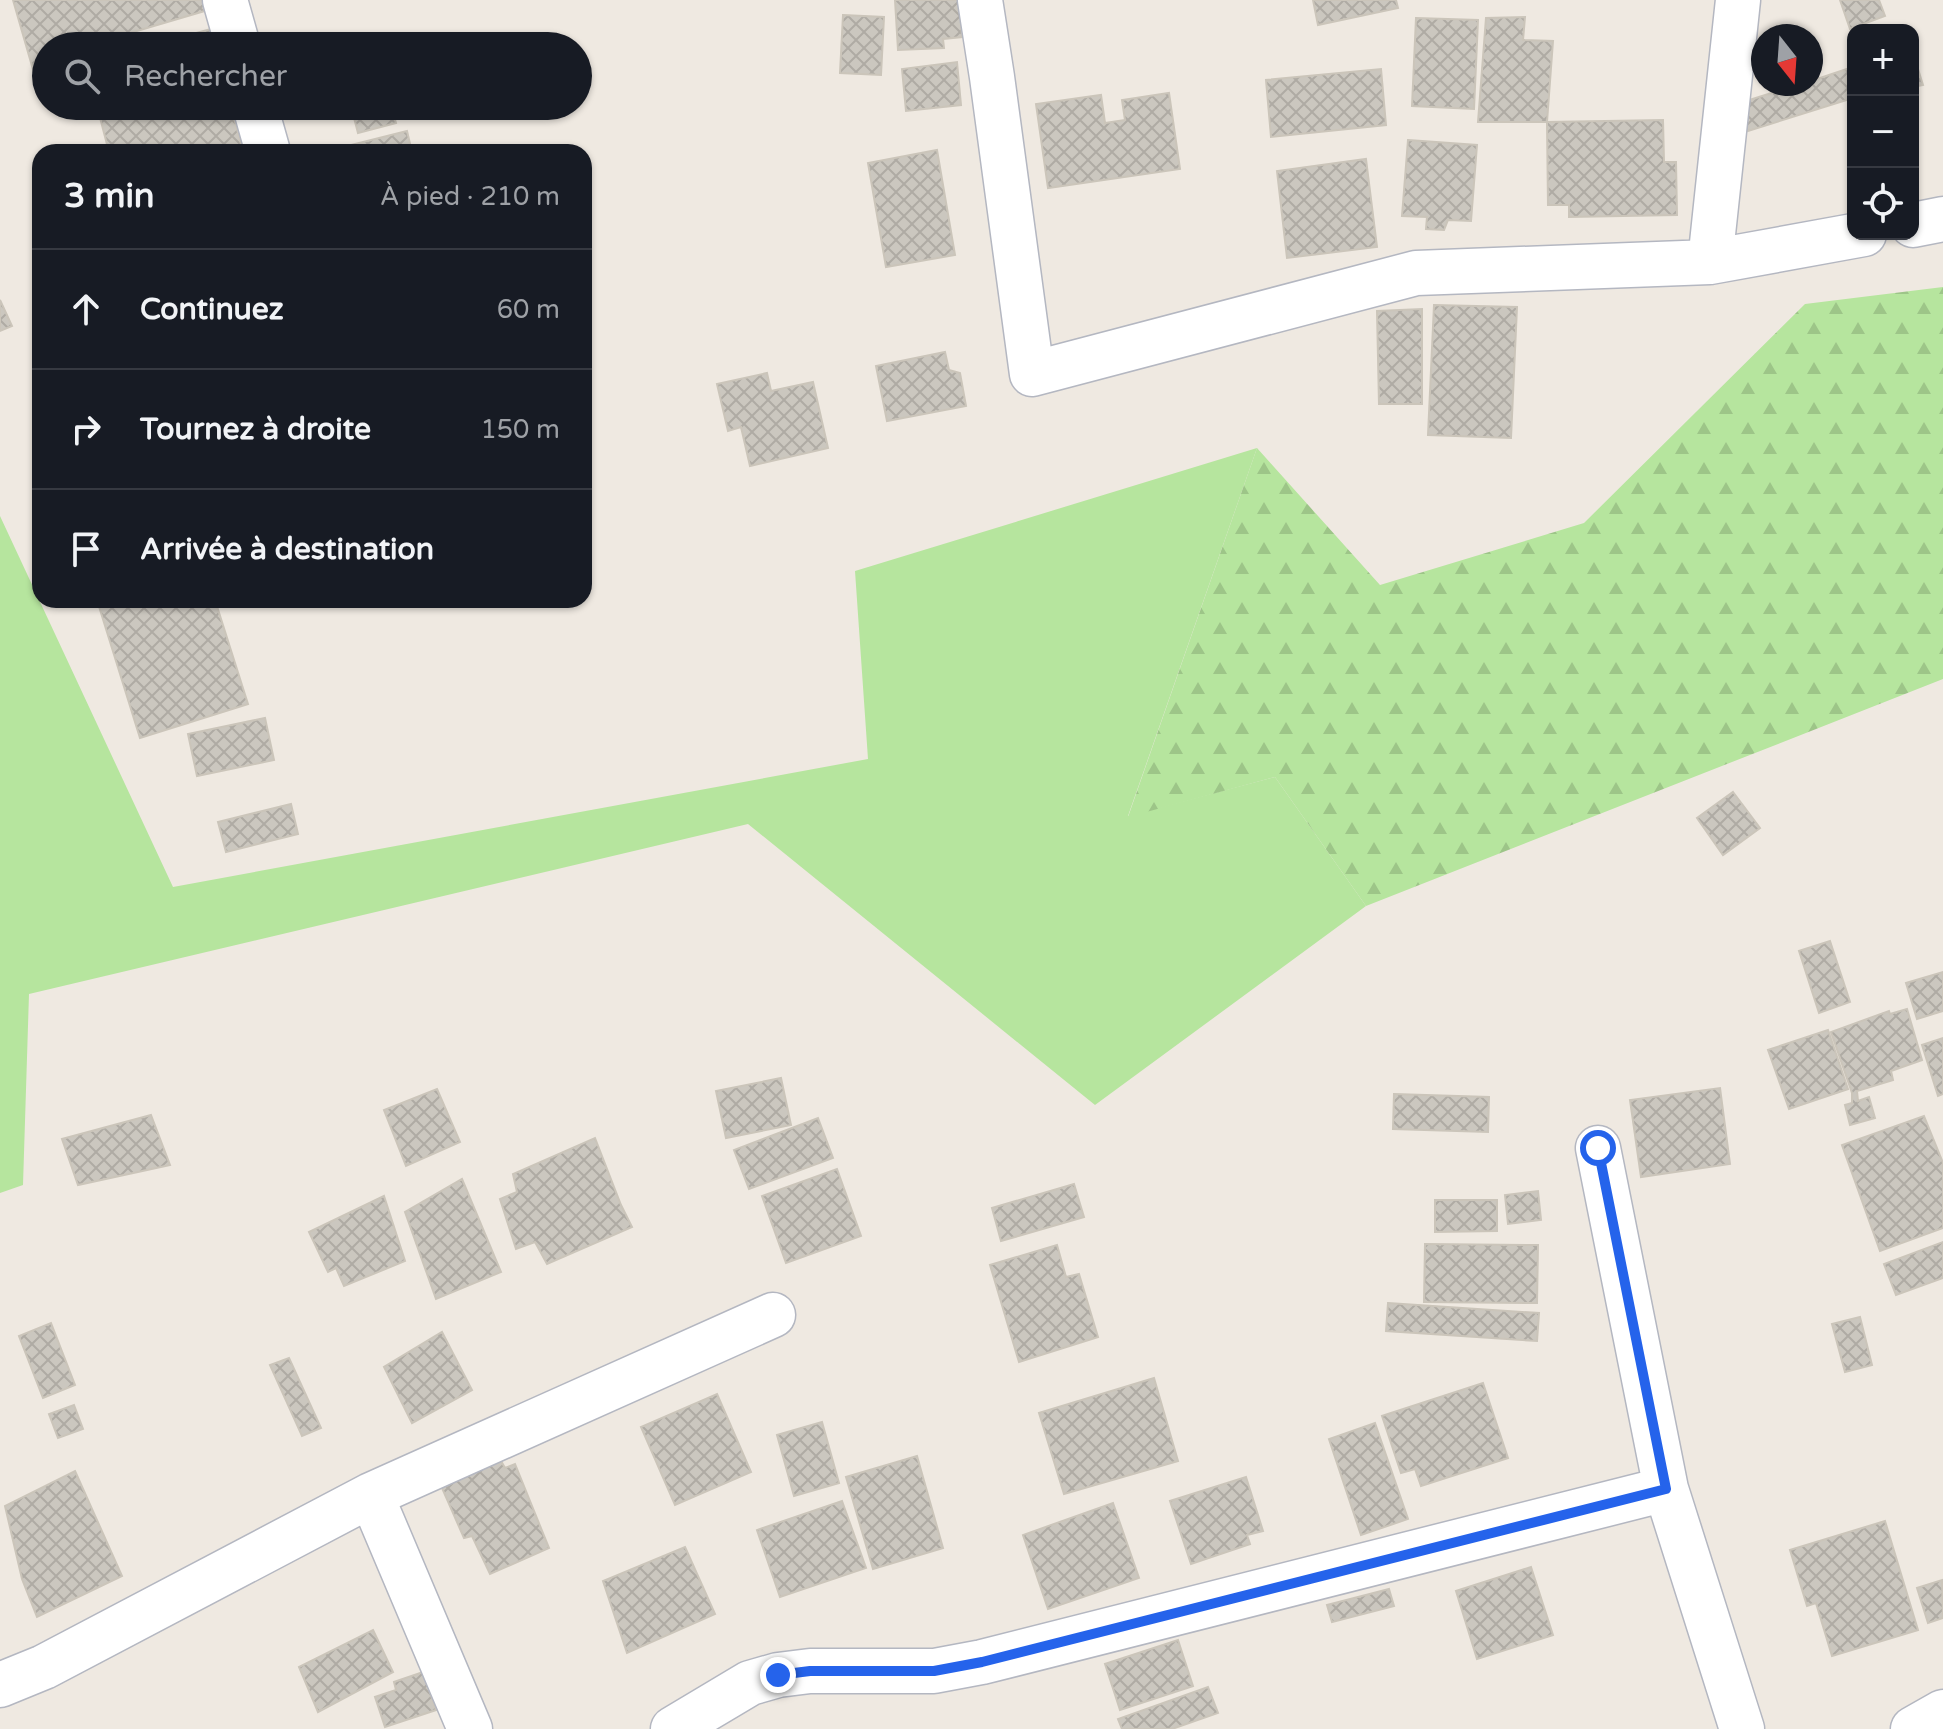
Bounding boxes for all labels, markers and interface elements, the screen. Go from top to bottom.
north arrow [1751,24,1823,96]
map controls [1847,24,1919,240]
button: + [1847,24,1919,96]
search box [32,32,592,120]
icon: search [60,54,104,98]
text: Rechercher [124,58,287,95]
button: − [1847,96,1919,168]
button: locate [1847,168,1919,240]
text: 3 min [64,176,155,217]
text: À pied · 210 m [380,181,560,212]
icon: ahead [64,287,108,331]
text: Continuez [140,291,284,328]
text: 60 m [497,294,560,325]
icon: right [64,407,108,451]
text: Tournez à droite [140,411,371,448]
text: 150 m [480,414,560,445]
icon: arrive [64,527,108,571]
text: Arrivée à destination [140,531,434,568]
route start [1580,1130,1616,1166]
route end [760,1657,796,1693]

